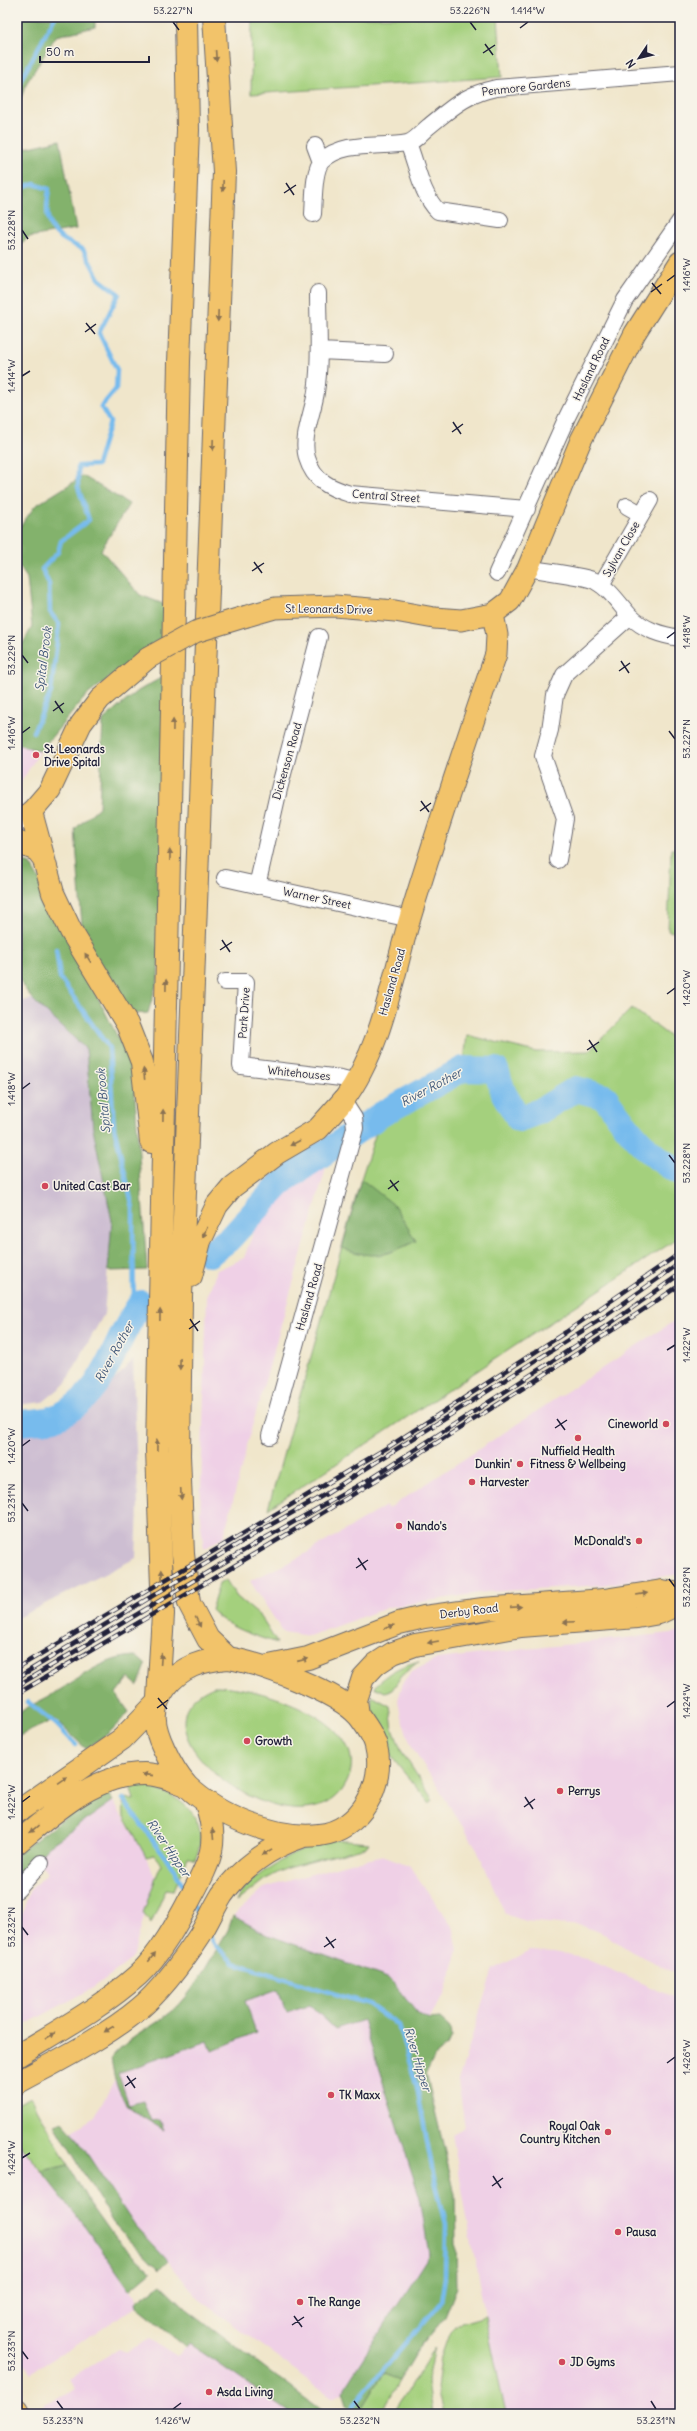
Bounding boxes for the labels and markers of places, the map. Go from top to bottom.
place label: St. Leonards Drive Spital [44,742,105,770]
marker: St. Leonards Drive Spital [31,750,41,760]
place label: United Cast Bar [53,1179,131,1193]
marker: United Cast Bar [40,1181,50,1191]
place label: Cineworld [608,1417,659,1431]
marker: Cineworld [661,1419,671,1429]
marker: Nuffield Health Fitness & Wellbeing [573,1433,583,1443]
place label: Nuffield Health Fitness & Wellbeing [530,1444,626,1472]
place label: Dunkin' [475,1457,512,1471]
marker: Dunkin' [515,1459,525,1469]
place label: Harvester [480,1475,529,1489]
marker: Harvester [467,1477,477,1487]
place label: Nando's [407,1519,447,1533]
marker: Nando's [394,1521,404,1531]
place label: McDonald's [574,1534,631,1548]
marker: McDonald's [634,1536,644,1546]
place label: Growth [255,1734,293,1748]
marker: Growth [242,1736,252,1746]
place label: Perrys [568,1784,600,1799]
marker: Perrys [555,1786,565,1796]
place label: TK Maxx [339,2088,381,2102]
marker: TK Maxx [326,2090,336,2100]
place label: Royal Oak Country Kitchen [520,2119,601,2147]
marker: Royal Oak Country Kitchen [603,2127,613,2137]
place label: Pausa [626,2225,657,2239]
marker: Pausa [613,2227,623,2237]
place label: The Range [308,2295,360,2310]
marker: The Range [295,2297,305,2307]
place label: JD Gyms [570,2355,615,2370]
marker: JD Gyms [557,2357,567,2367]
place label: Asda Living [217,2385,273,2400]
marker: Asda Living [204,2387,214,2397]

